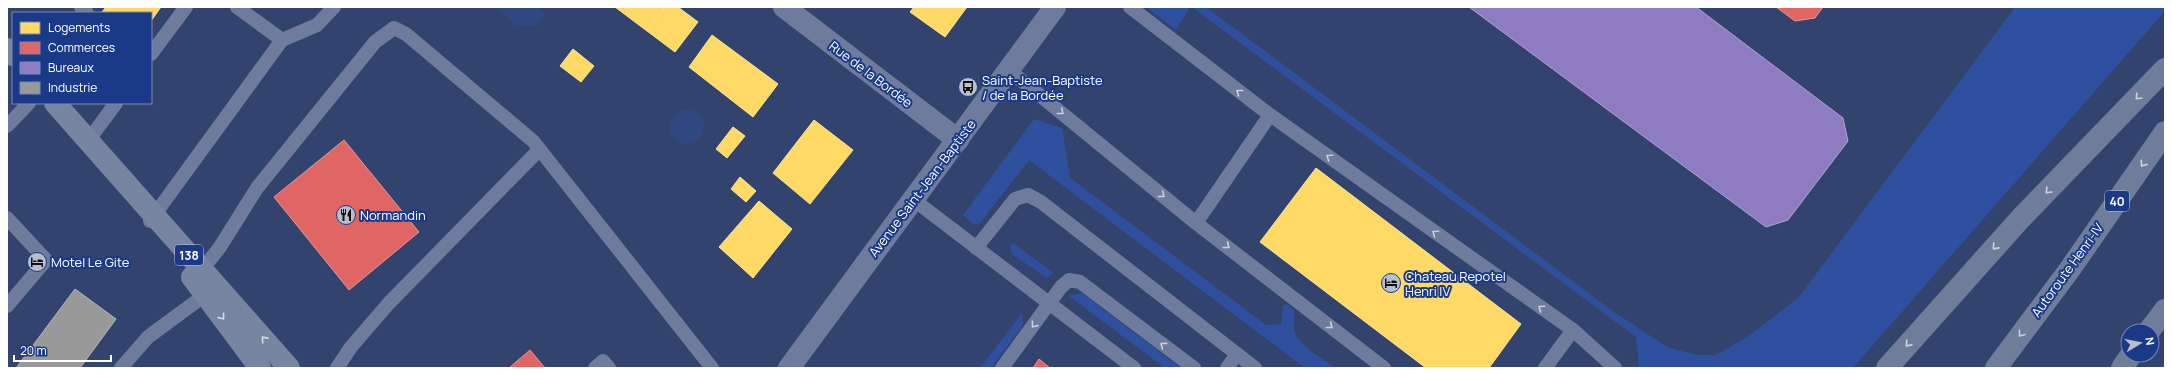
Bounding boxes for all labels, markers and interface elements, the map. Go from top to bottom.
legend [12,12,152,104]
text: Logements [48,19,110,36]
street label: Rue de la Bordée [826,37,917,112]
text: Commerces [48,39,115,56]
text: Bureaux [48,59,94,76]
place label: Saint-Jean-Baptiste / de la Bordée [982,71,1103,104]
bus stop icon: Saint-Jean-Baptiste / de la Bordée [957,76,979,98]
text: Industrie [48,79,97,96]
one-way arrow [1237,89,1244,96]
one-way arrow [2135,92,2143,100]
one-way arrow [1057,108,1064,115]
street label: Avenue Saint-Jean-Baptiste [864,115,980,260]
one-way arrow [1326,154,1333,162]
one-way arrow [2141,160,2148,167]
one-way arrow [2045,186,2052,193]
one-way arrow [1157,190,1165,197]
road number: 40 [2105,191,2129,211]
restaurant icon: Normandin [335,204,357,226]
place label: Normandin [360,206,426,224]
street label: Autoroute Henri-IV [2027,219,2107,321]
one-way arrow [1432,230,1439,238]
one-way arrow [1223,242,1230,249]
one-way arrow [1992,242,2000,250]
road number: 138 [175,245,203,265]
hotel icon: Motel Le Gite [26,251,48,273]
place label: Motel Le Gite [51,253,130,271]
place label: Chateau Repotel Henri IV [1405,267,1506,300]
hotel icon: Chateau Repotel Henri IV [1380,272,1402,294]
one-way arrow [1538,305,1545,313]
one-way arrow [217,313,224,320]
one-way arrow [1032,321,1039,328]
one-way arrow [1326,321,1333,329]
north arrow [2120,323,2160,363]
one-way arrow [2019,329,2026,336]
one-way arrow [261,336,268,344]
text: N [2142,336,2158,346]
scale bar [14,337,111,363]
one-way arrow [1906,340,1913,347]
text: 20 m [20,342,47,359]
one-way arrow [1160,342,1167,349]

